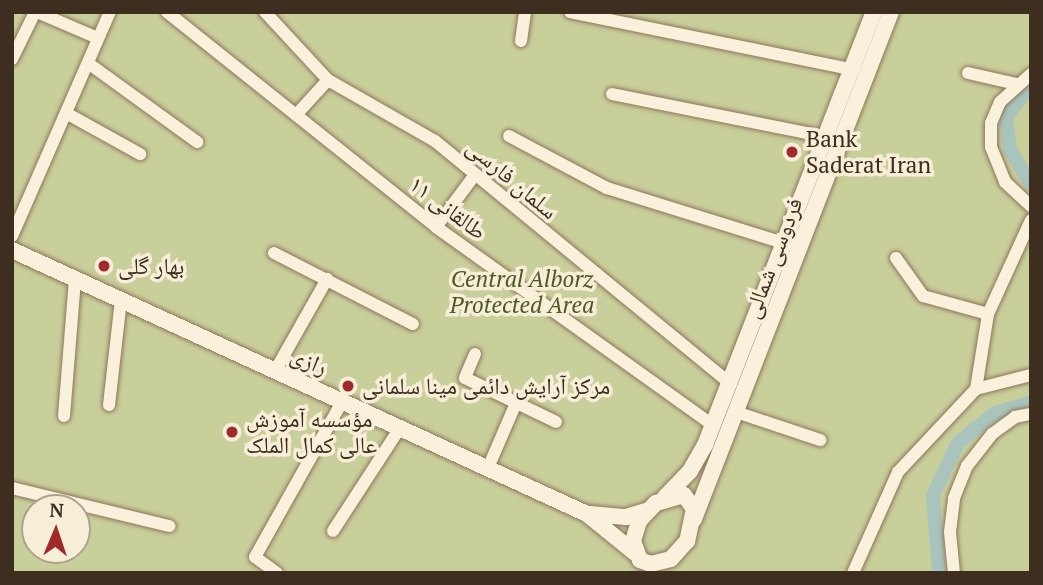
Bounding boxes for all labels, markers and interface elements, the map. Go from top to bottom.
place label: Bank Saderat Iran [806,125,931,179]
street label: سلمان فارسی [461,133,563,225]
marker: Bank Saderat Iran [784,144,800,160]
street label: طالقانی ۱۱ [404,170,492,246]
street label: فردوسی شمالی [737,194,809,322]
place label: بهار گلی [118,252,184,280]
marker: بهار گلی [96,258,112,274]
park label: Central Alborz Protected Area [450,265,594,319]
street label: رازی [286,341,332,381]
place label: مرکز آرایش دائمی مینا سلمانی [362,372,610,400]
marker: مرکز آرایش دائمی مینا سلمانی [340,378,356,394]
place label: مؤسسه آموزش عالی کمال الملک [246,405,377,459]
marker: مؤسسه آموزش عالی کمال الملک [224,424,240,440]
north arrow [21,494,91,564]
text: N [49,497,64,522]

